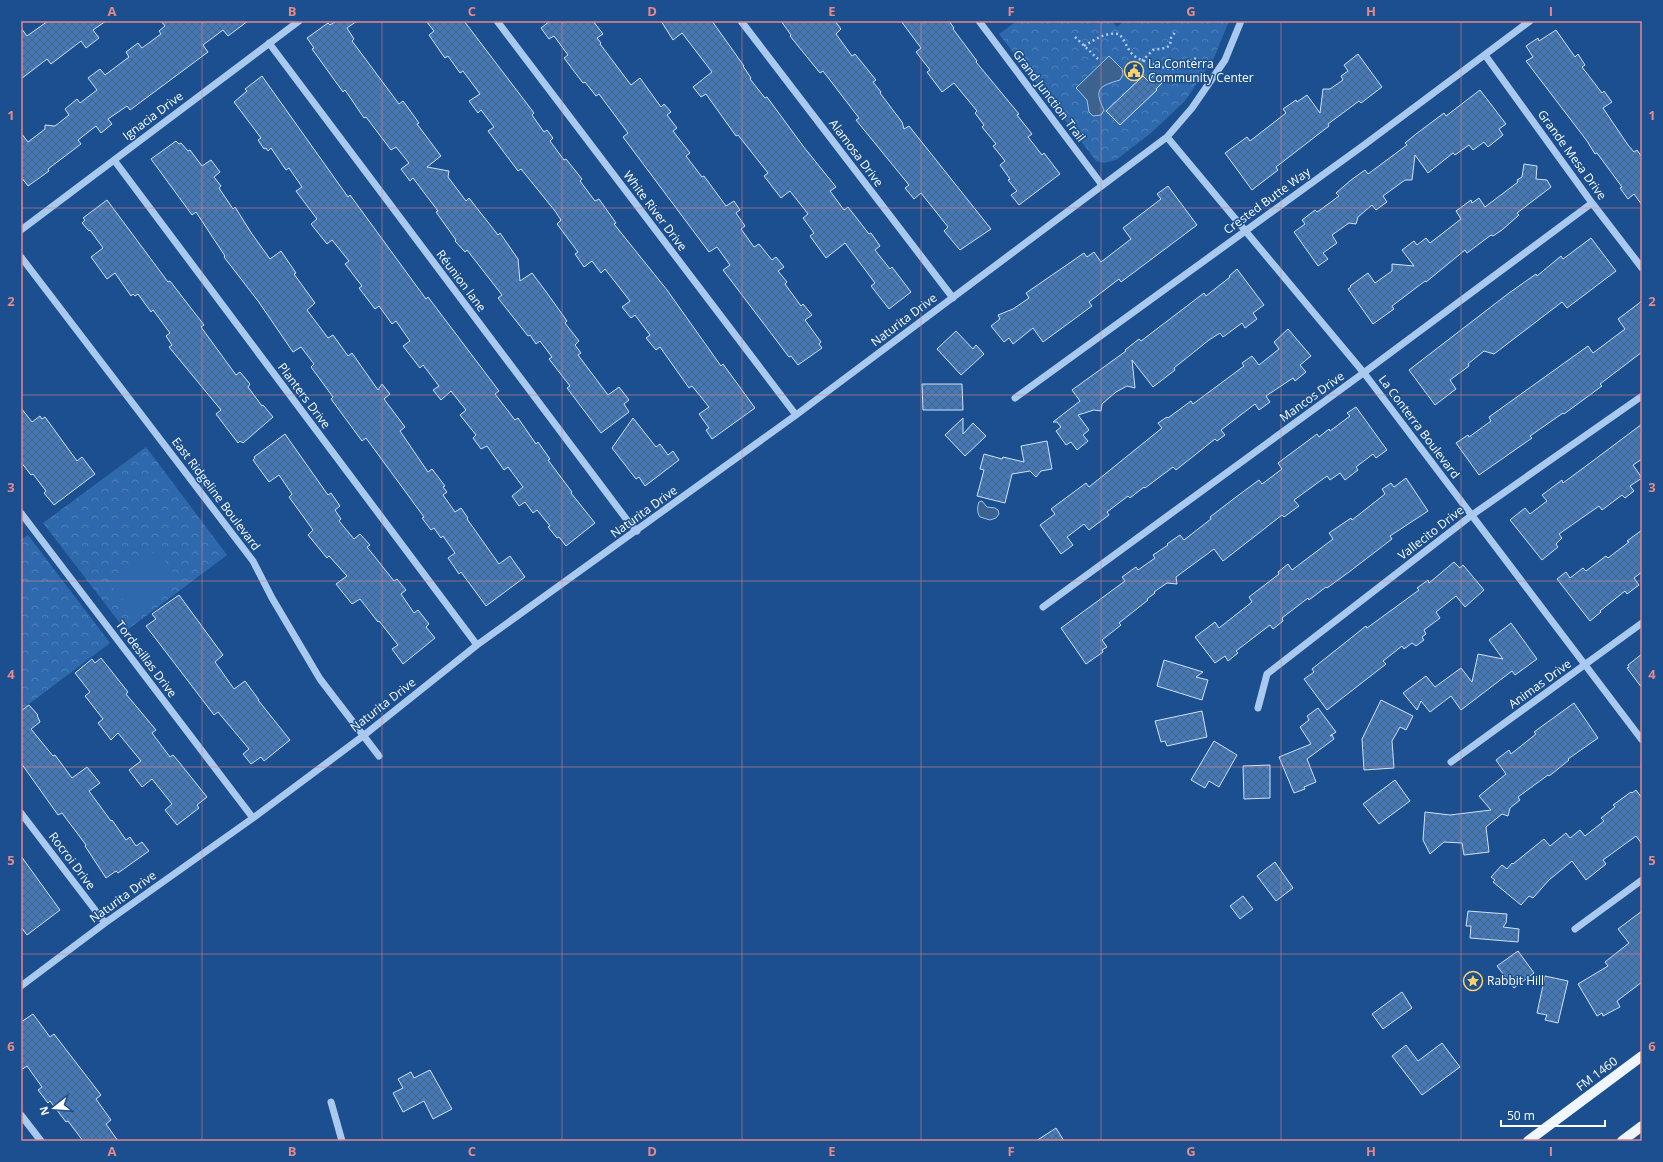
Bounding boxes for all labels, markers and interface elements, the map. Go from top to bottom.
text: A [108,2,117,20]
text: B [288,2,297,20]
text: C [468,2,476,20]
text: D [647,2,657,20]
text: E [828,2,836,20]
text: F [1007,2,1015,20]
text: G [1186,2,1196,20]
text: H [1366,2,1376,20]
text: I [1549,2,1553,20]
street label: Grand Junction Trail [1009,46,1090,145]
place label: La Conterra Community Center [1148,55,1254,86]
public building icon: La Conterra Community Center [1123,60,1145,82]
street label: Ignacia Drive [119,87,187,144]
text: 1 [7,106,15,124]
street label: Grande Mesa Drive [1534,106,1611,203]
text: 1 [1648,106,1656,124]
street label: Alamosa Drive [825,115,888,190]
street label: Crested Butte Way [1220,163,1314,238]
street label: White River Drive [620,167,691,254]
street label: Réunion lane [433,246,490,315]
street label: Naturita Drive [867,289,940,350]
text: 2 [7,292,15,310]
text: 2 [1648,292,1656,310]
street label: Planters Drive [274,359,335,432]
street label: Mancos Drive [1276,367,1348,426]
street label: La Conterra Boulevard [1375,371,1464,482]
street label: East Ridgeline Boulevard [168,434,265,554]
text: 3 [7,478,15,496]
text: 3 [1648,478,1656,496]
street label: Naturita Drive [607,481,681,542]
street label: Vallecito Drive [1394,501,1467,564]
street label: Tordesillas Drive [112,617,181,701]
street label: Animas Drive [1505,655,1575,712]
text: 4 [7,665,15,683]
text: 4 [1648,665,1656,683]
street label: Naturita Drive [346,674,419,736]
street label: Rocroi Drive [45,828,100,893]
text: 5 [7,851,15,869]
text: 5 [1648,851,1656,869]
street label: Naturita Drive [86,866,160,927]
place icon: Rabbit Hill [1462,970,1484,992]
place label: Rabbit Hill [1487,972,1544,989]
text: 6 [7,1037,15,1055]
text: 6 [1648,1037,1656,1055]
street label: FM 1460 [1573,1052,1621,1095]
north arrow [34,1088,74,1128]
scale bar [1501,1102,1605,1128]
text: N [35,1105,52,1118]
text: 50 m [1507,1107,1535,1124]
text: A [108,1142,117,1160]
text: B [288,1142,297,1160]
text: C [468,1142,476,1160]
text: D [647,1142,657,1160]
text: E [828,1142,836,1160]
text: F [1007,1142,1015,1160]
text: G [1186,1142,1196,1160]
text: H [1366,1142,1376,1160]
text: I [1549,1142,1553,1160]

